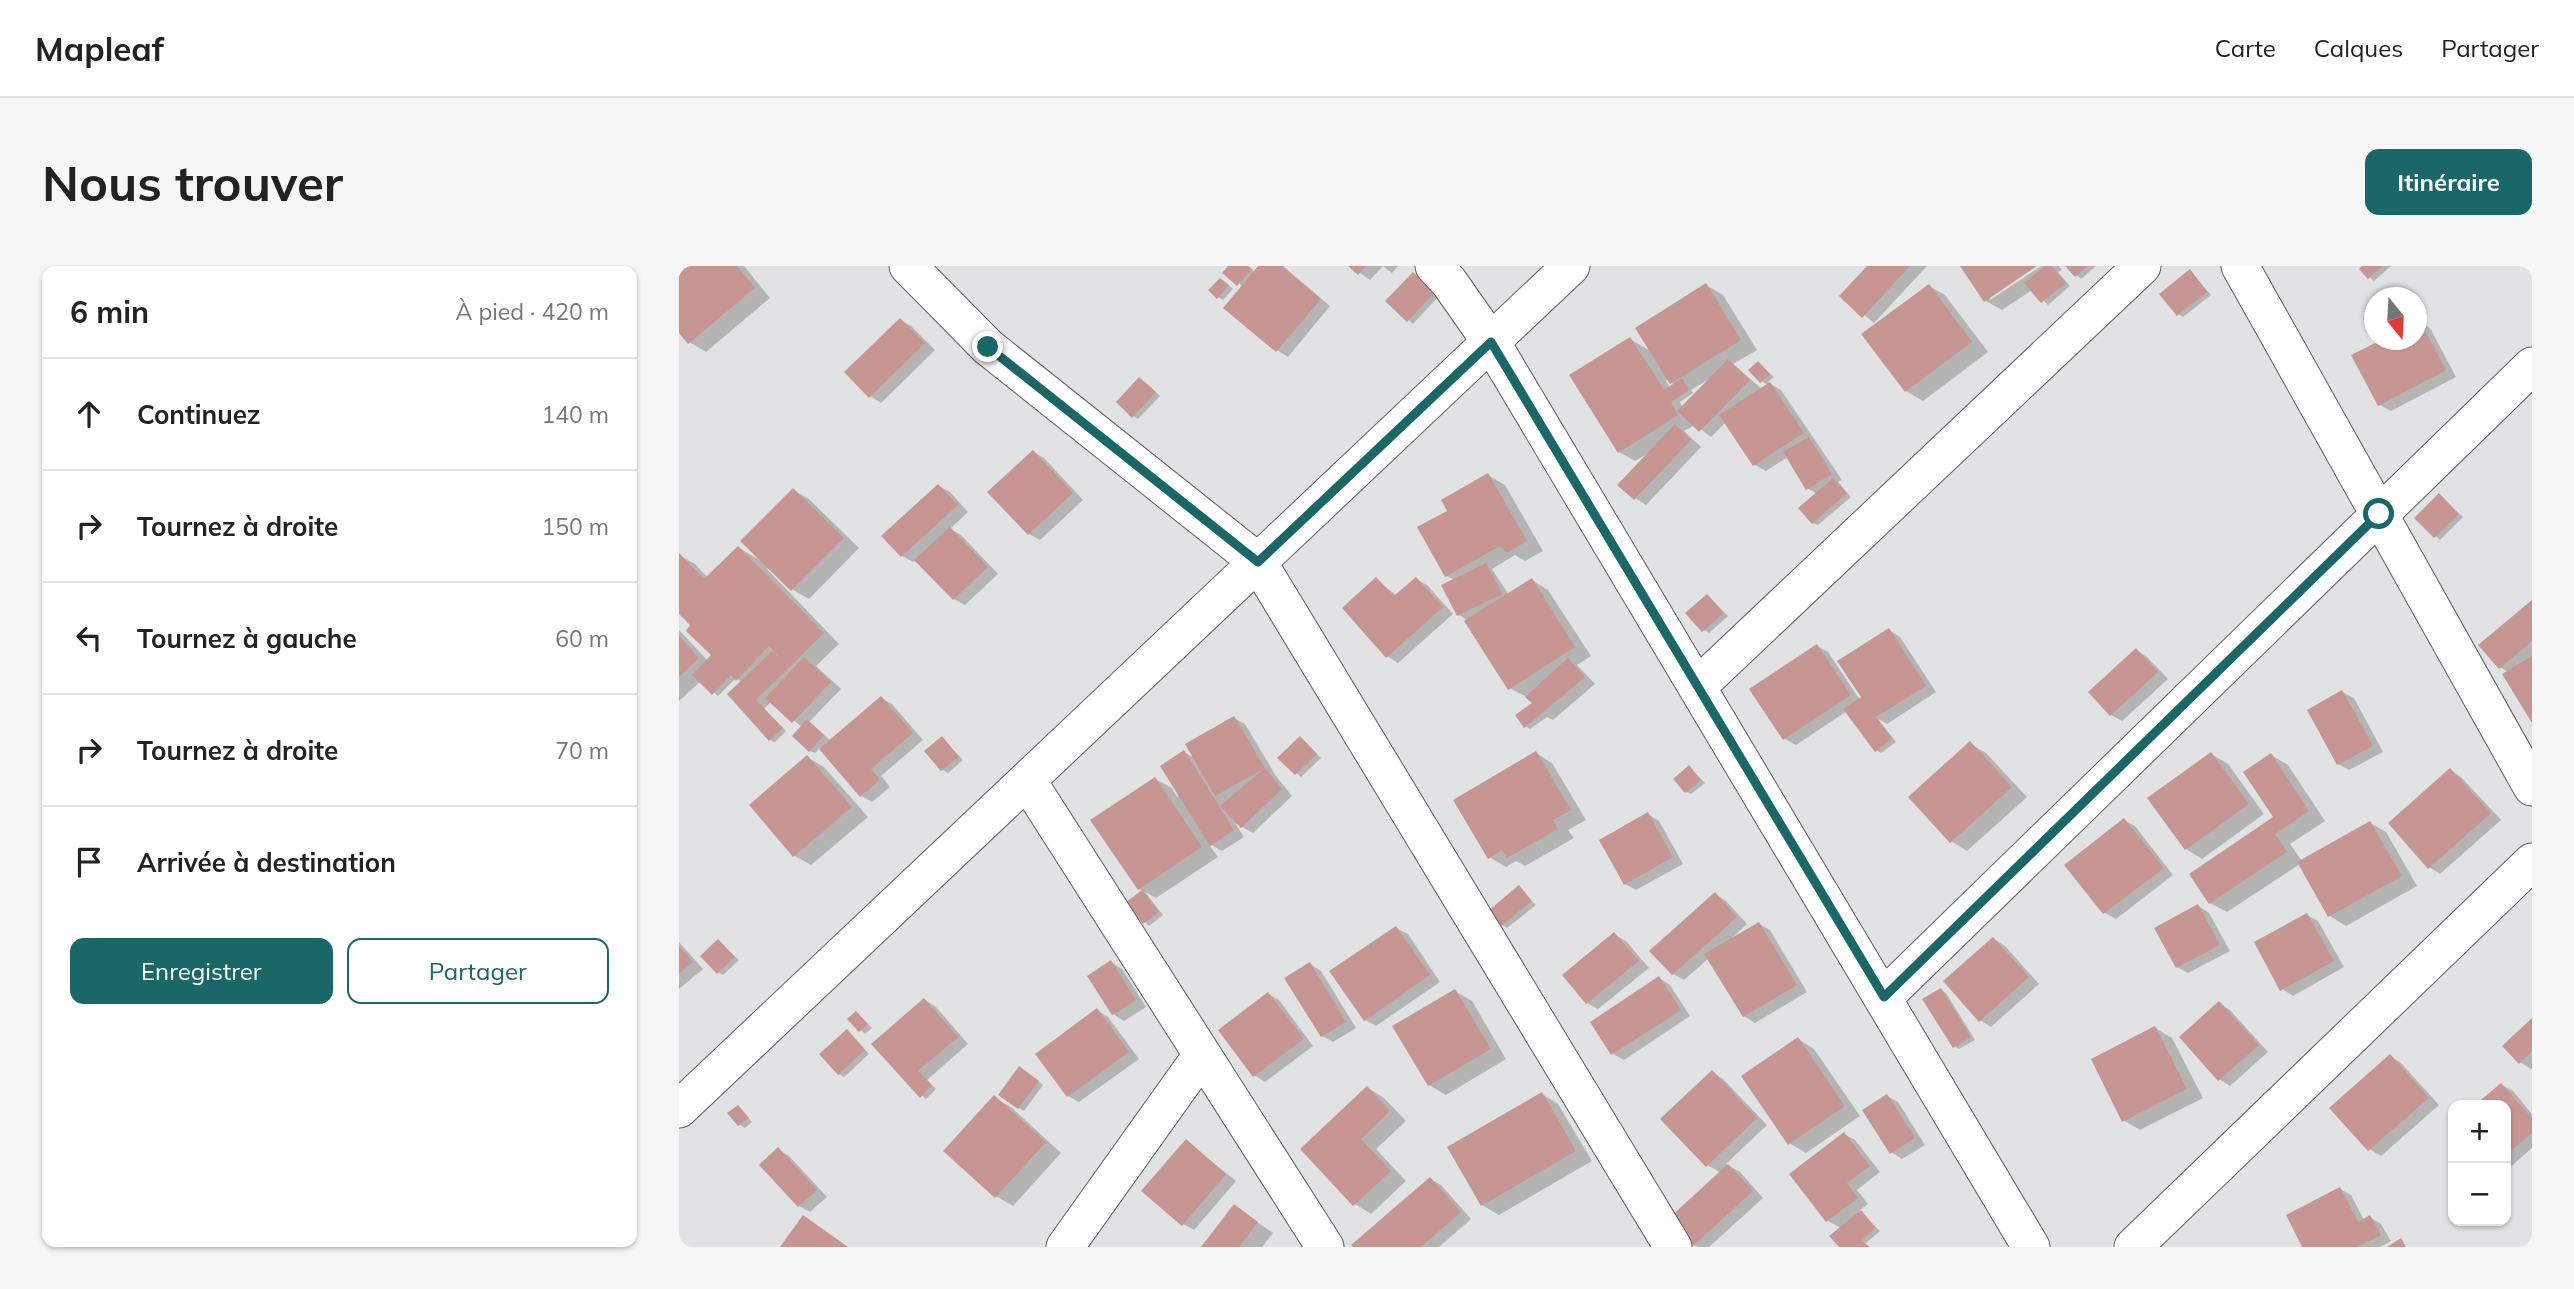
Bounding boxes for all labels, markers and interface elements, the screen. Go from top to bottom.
text: Mapleaf [35,28,164,69]
text: Carte [2215,33,2276,63]
text: Calques [2314,33,2403,63]
text: Partager [2441,33,2539,63]
button: Itinéraire [2365,149,2532,215]
text: Nous trouver [42,152,343,213]
north arrow [2364,287,2427,350]
text: 6 min [70,293,149,331]
text: À pied · 420 m [456,297,609,326]
route end [972,331,1003,362]
icon: ahead [70,395,108,433]
text: Continuez [137,398,261,431]
text: 140 m [541,400,609,429]
route start [2363,498,2394,529]
icon: right [70,507,108,545]
text: Tournez à droite [137,510,338,543]
text: 150 m [541,512,609,541]
icon: left [70,619,108,657]
text: Tournez à gauche [137,622,357,655]
text: 60 m [555,624,609,653]
icon: right [70,731,108,769]
text: Tournez à droite [137,734,338,767]
text: 70 m [555,736,609,765]
icon: arrive [70,843,108,881]
text: Arrivée à destination [137,846,396,879]
button: Enregistrer [70,938,333,1004]
button: Partager [347,938,609,1004]
map controls [2448,1100,2511,1226]
button: + [2448,1100,2511,1163]
button: − [2448,1163,2511,1226]

